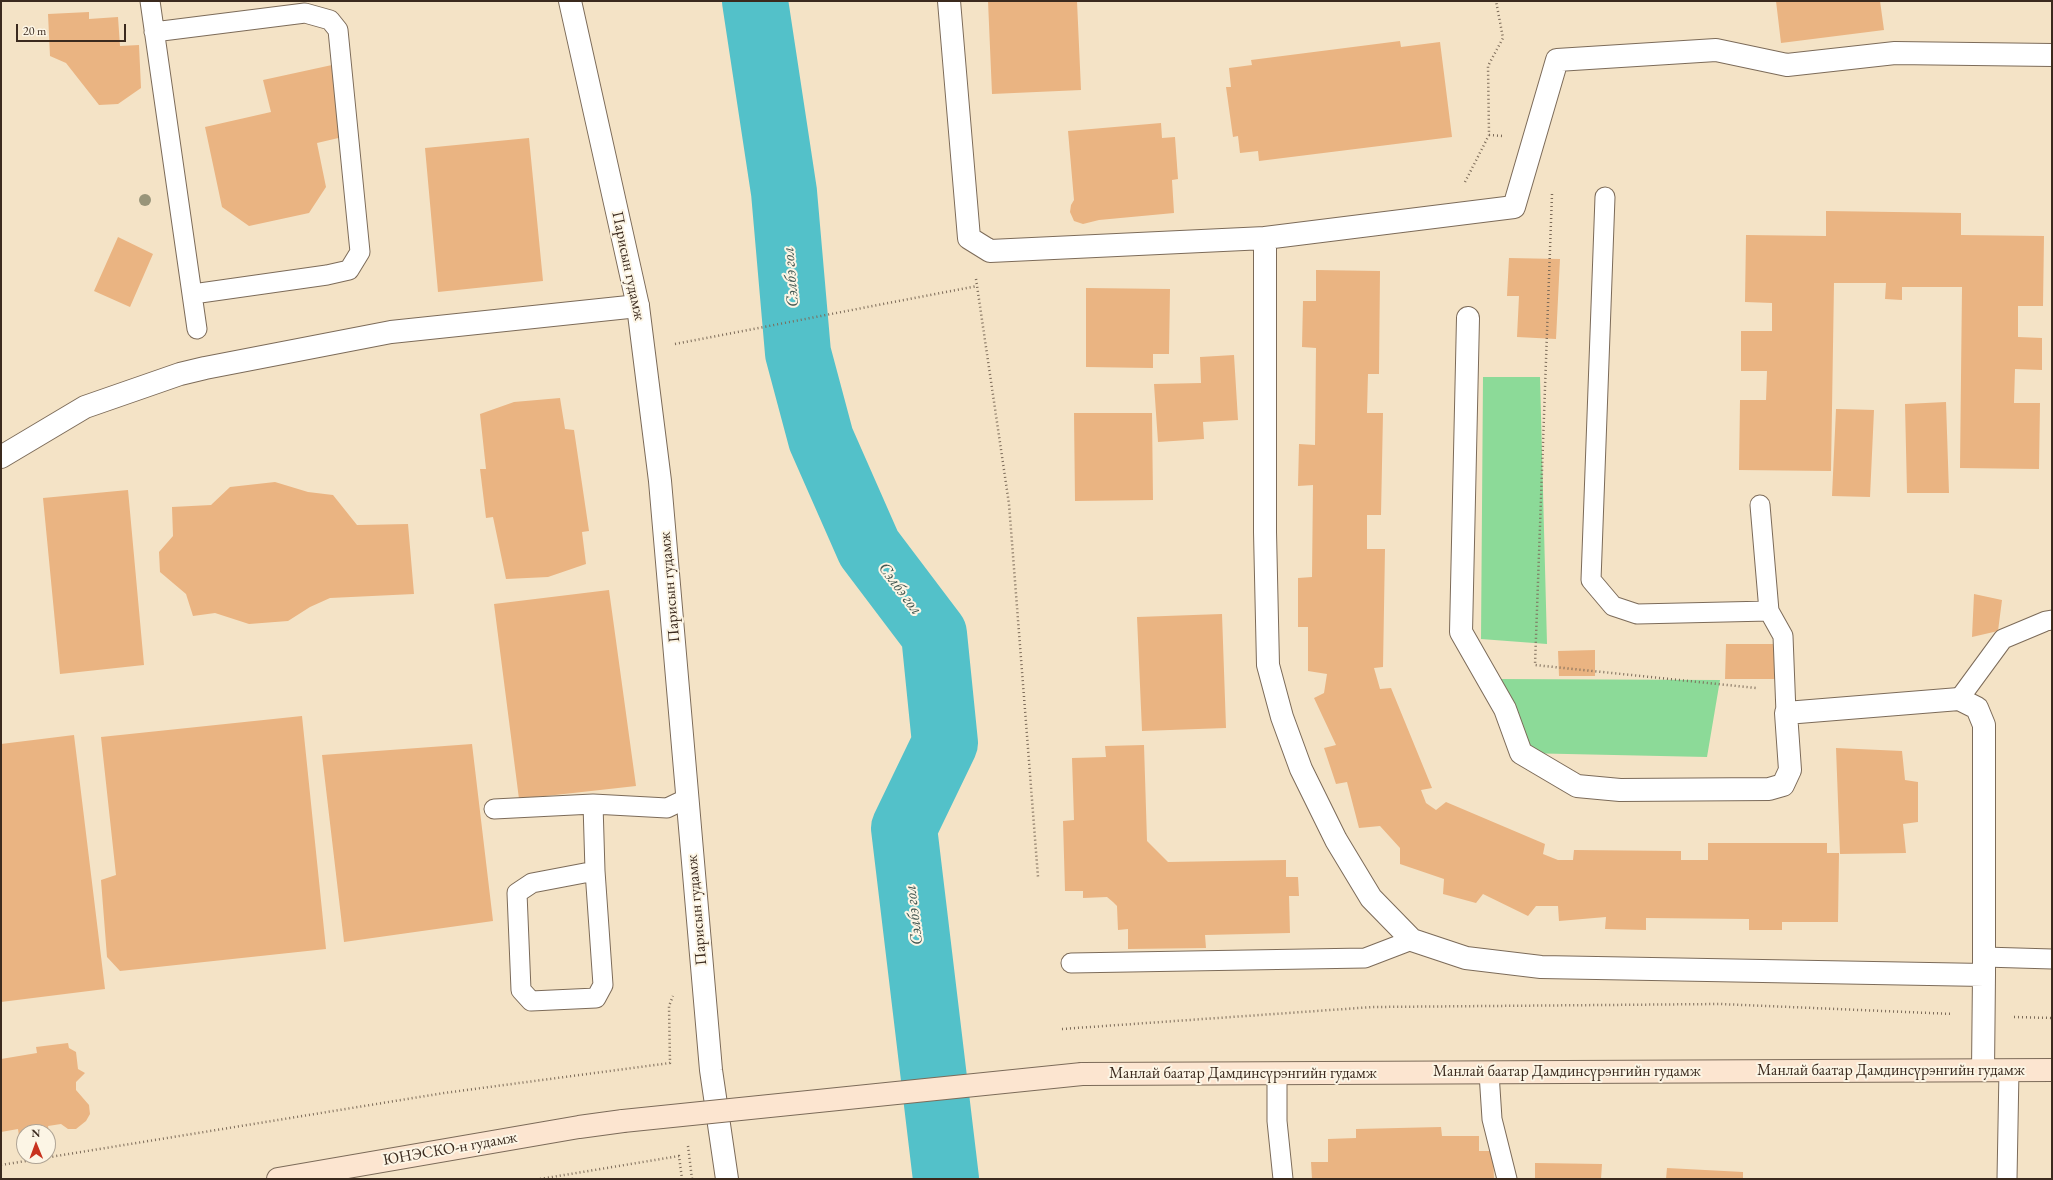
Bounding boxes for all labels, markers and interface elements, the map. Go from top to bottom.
scale bar [18,16,128,42]
text: 20 m [23,23,46,39]
street label: Парисын гудамж [607,210,649,322]
water label: Сэлбэ гол [778,246,804,308]
street label: Парисын гудамж [656,531,684,643]
water label: Сэлбэ гол [874,559,926,619]
street label: Парисын гудамж [683,854,711,966]
water label: Сэлбэ гол [900,884,928,946]
street label: Манлай баатар Дамдинсүрэнгийн гудамж [1757,1061,2025,1081]
street label: Манлай баатар Дамдинсүрэнгийн гудамж [1433,1062,1701,1082]
street label: Манлай баатар Дамдинсүрэнгийн гудамж [1109,1064,1377,1084]
north arrow [16,1124,56,1164]
text: N [31,1126,40,1140]
street label: ЮНЭСКО-н гудамж [381,1128,519,1170]

